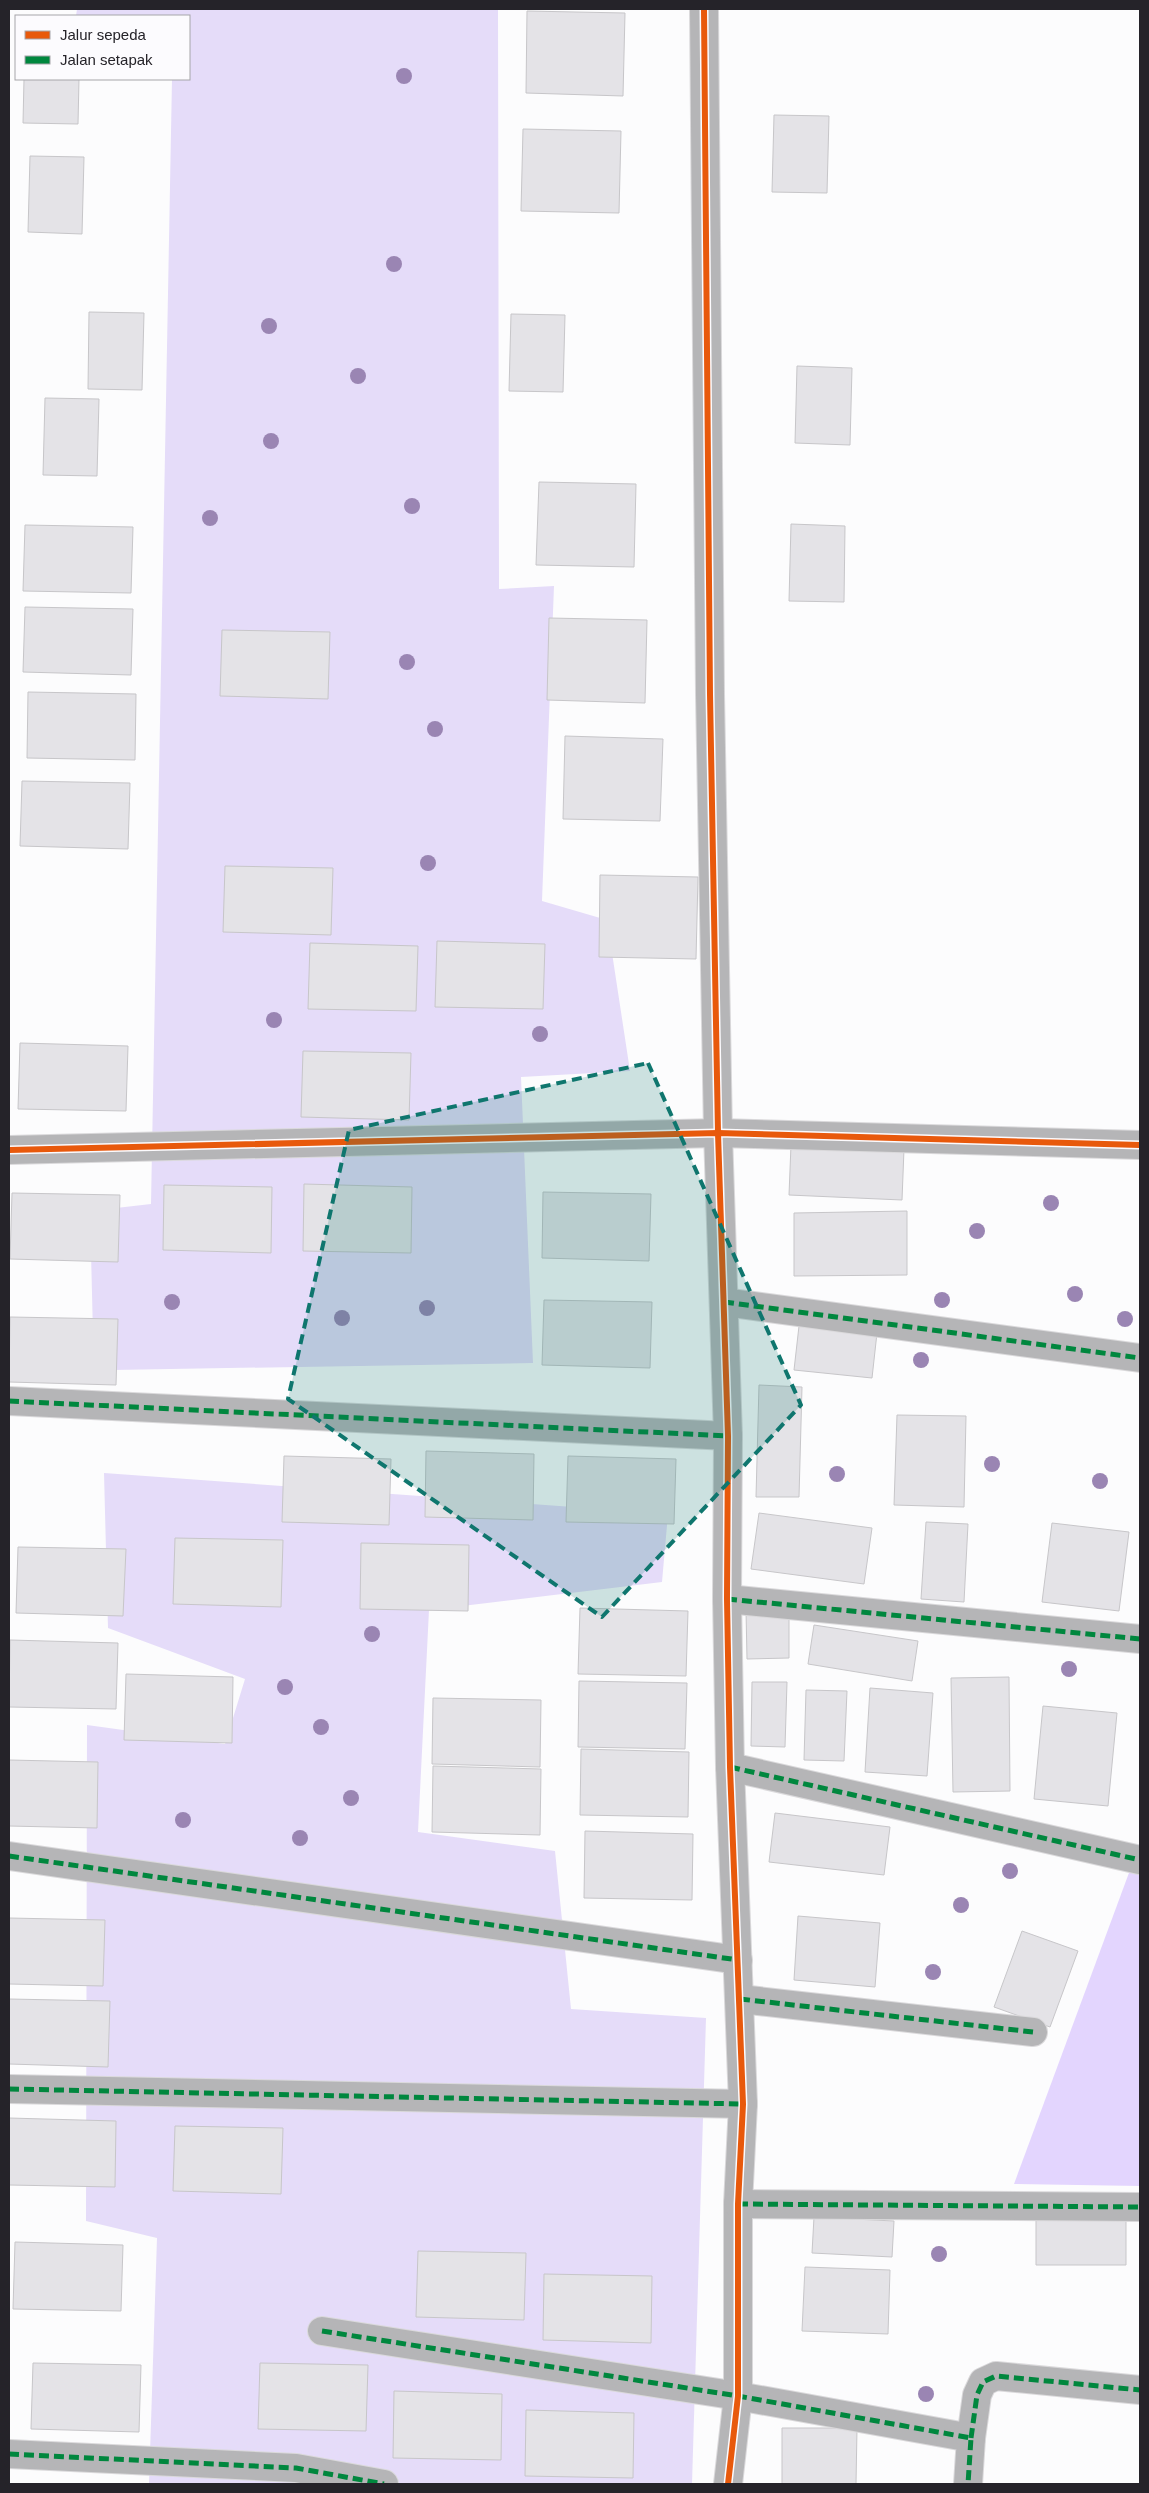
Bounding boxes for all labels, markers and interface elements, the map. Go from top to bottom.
legend [15,15,190,80]
text: Jalur sepeda [60,26,147,43]
text: Jalan setapak [60,51,153,68]

